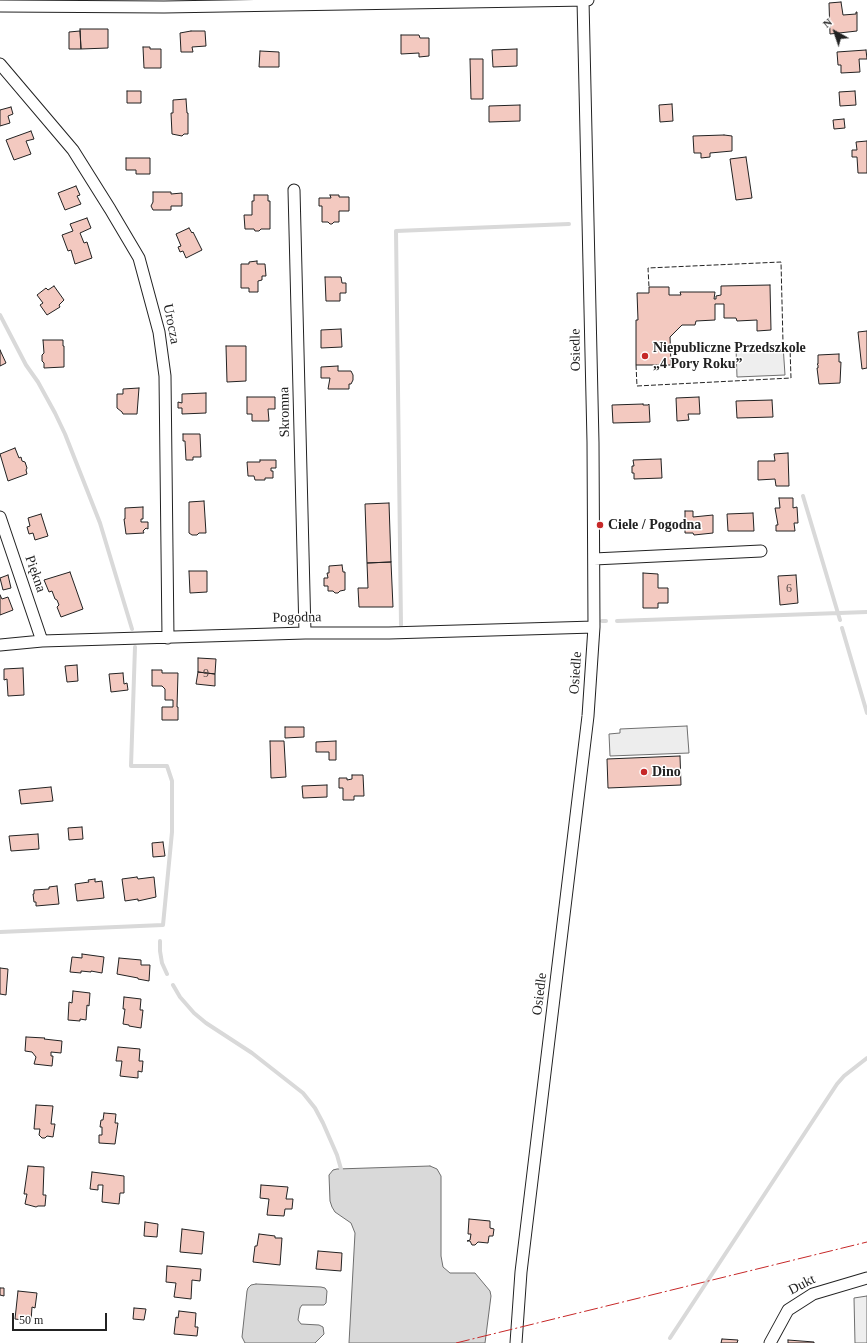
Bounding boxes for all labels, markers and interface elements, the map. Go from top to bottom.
north arrow [815,12,855,52]
text: N [820,16,834,30]
street label: Urocza [159,303,183,345]
street label: Osiedle [567,328,585,372]
place label: Niepubliczne Przedszkole „4 Pory Roku” [653,340,806,372]
marker: Niepubliczne Przedszkole „4 Pory Roku” [640,351,650,361]
street label: Skromna [276,387,294,437]
place label: Ciele / Pogodna [608,517,701,533]
marker: Ciele / Pogodna [595,520,605,530]
street label: Piękna [21,553,49,595]
house number: 6 [786,582,792,596]
street label: Pogodna [272,609,322,627]
street label: Osiedle [566,651,586,695]
house number: 9 [203,667,209,681]
place label: Dino [652,764,681,780]
marker: Dino [639,767,649,777]
street label: Osiedle [529,972,551,1016]
street label: Dukt [786,1271,818,1299]
scale bar [14,1305,109,1331]
text: 50 m [19,1313,43,1327]

